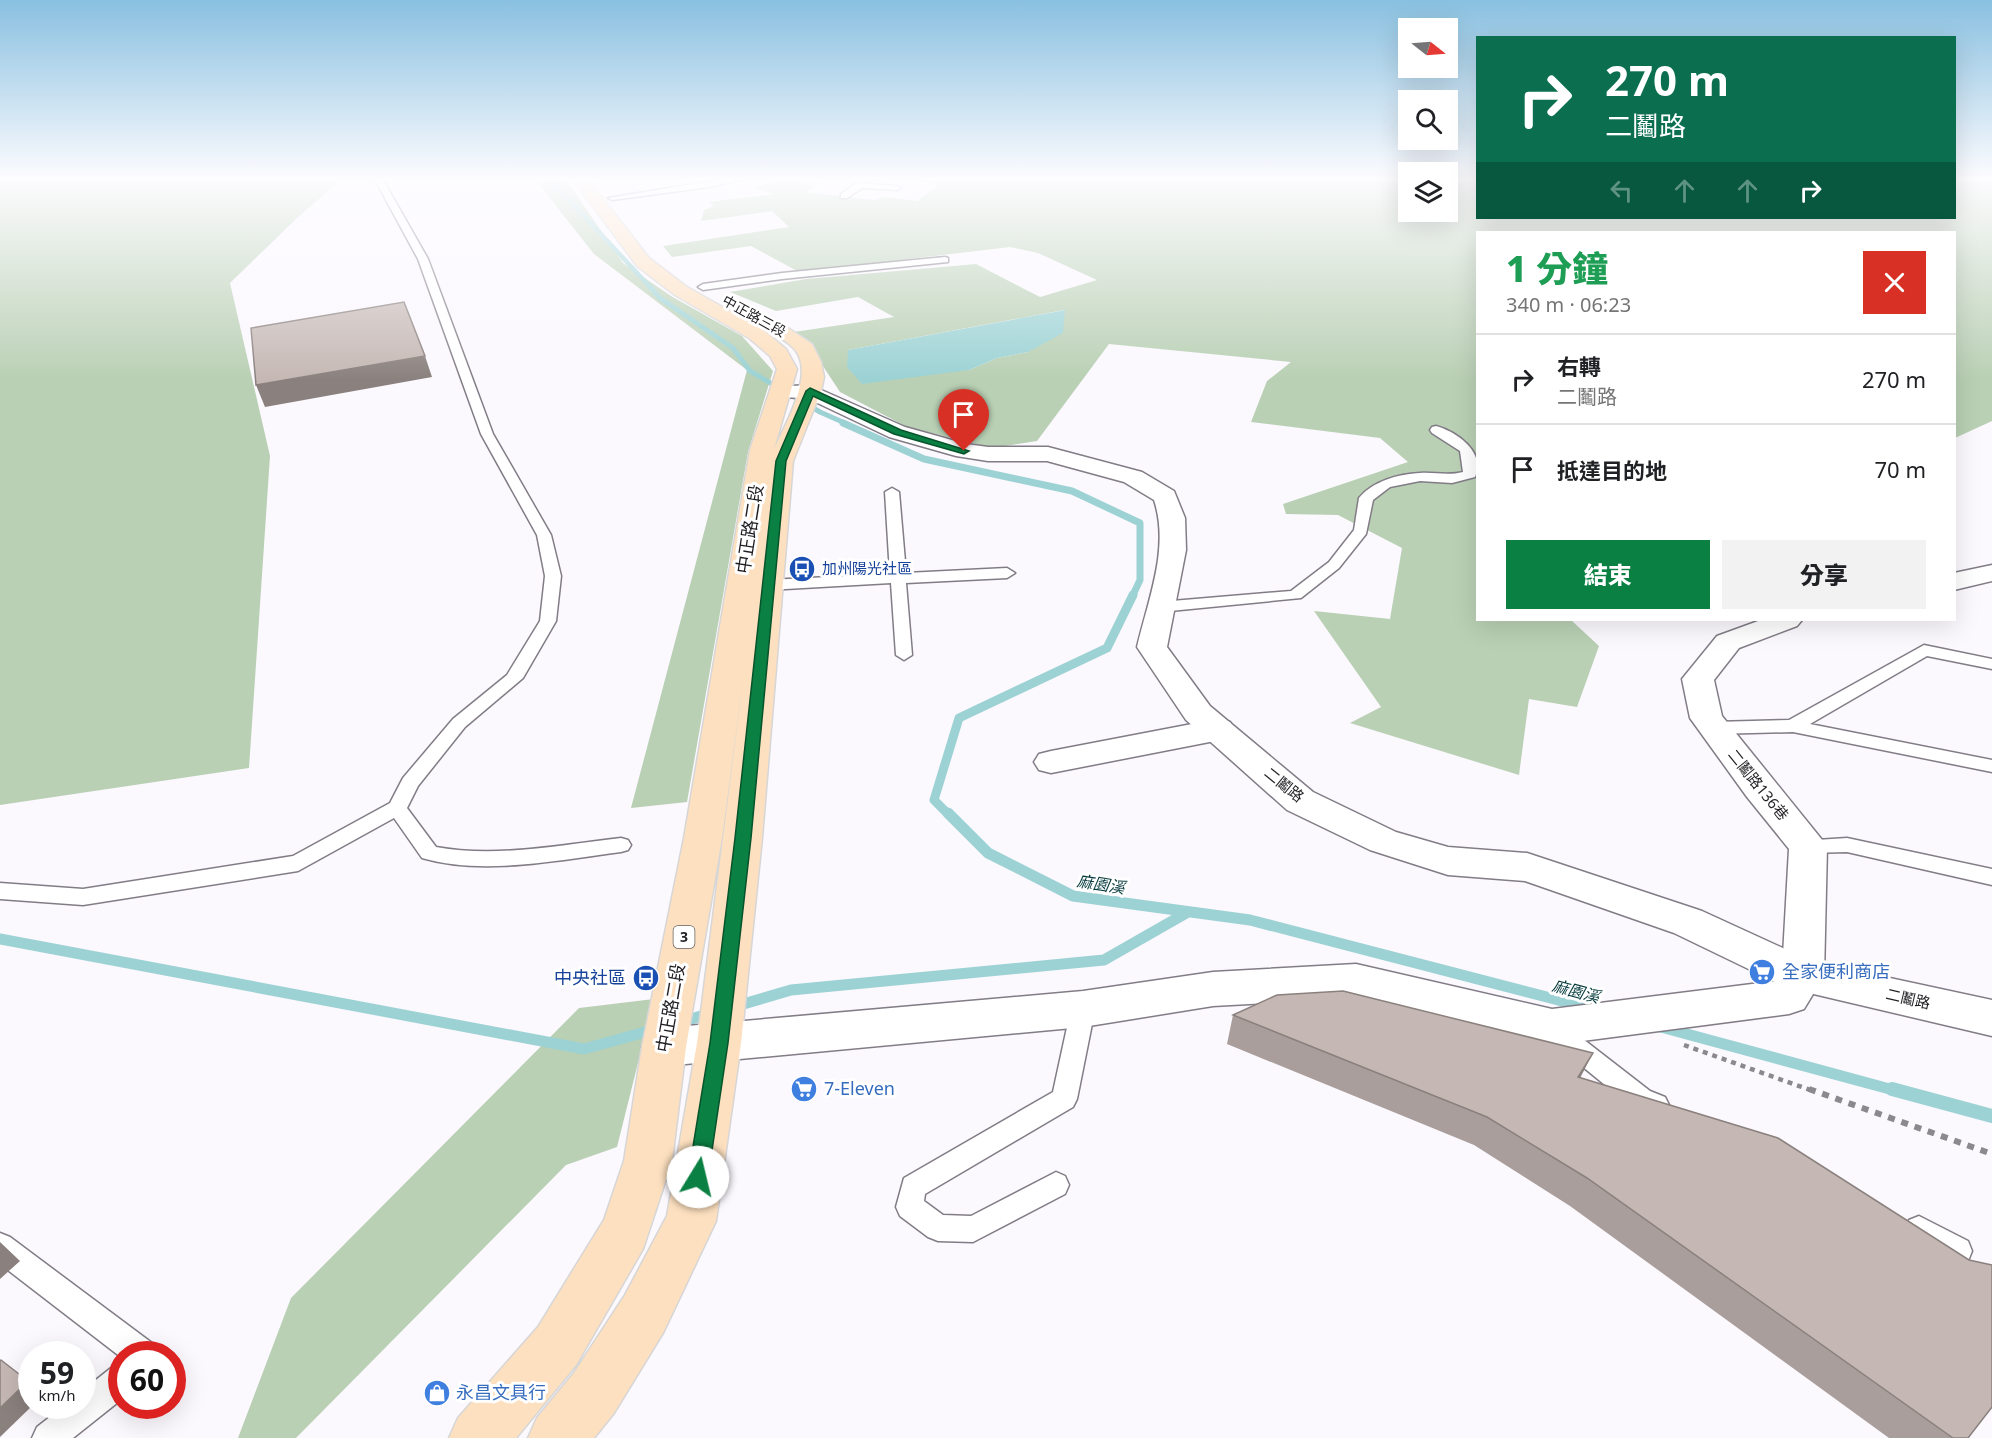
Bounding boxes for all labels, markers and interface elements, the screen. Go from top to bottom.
north arrow [1398,18,1458,78]
map controls [1398,18,1458,222]
text: 270 m [1605,51,1729,108]
icon: right [1506,60,1584,138]
button: search [1398,90,1458,150]
text: 二鬮路 [1605,107,1686,144]
button: layers [1398,162,1458,222]
icon: left [1605,174,1638,207]
icon: ahead [1668,174,1701,207]
icon: ahead [1731,174,1764,207]
icon: right [1794,174,1827,207]
text: 1 分鐘 [1506,244,1608,293]
button: close [1863,251,1926,314]
street label: 中正路三段 [719,290,789,341]
text: 340 m · 06:23 [1506,291,1631,318]
text: 右轉 [1557,351,1601,381]
icon: right [1506,363,1539,396]
text: 270 m [1862,364,1926,394]
text: 二鬮路 [1557,383,1617,410]
pin [938,389,989,451]
icon: arrive [947,398,980,431]
icon: arrive [1506,453,1539,486]
text: 70 m [1875,454,1926,484]
text: 抵達目的地 [1557,455,1667,485]
street label: 中正路二段 [730,483,768,575]
button: 結束 [1506,540,1710,609]
button: 分享 [1722,540,1926,609]
bus stop icon: 加州陽光社區 [787,554,817,584]
place label: 加州陽光社區 [822,558,912,578]
street label: 二鬮路136巷 [1724,745,1794,824]
street label: 二鬮路 [1261,762,1308,806]
water label: 麻園溪 [1076,869,1128,899]
road number: 3 [674,926,694,948]
supermarket icon: 全家便利商店 [1747,957,1777,987]
place label: 全家便利商店 [1782,959,1890,983]
street label: 中正路二段 [650,961,690,1054]
bus stop icon: 中央社區 [631,963,661,993]
place label: 中央社區 [554,965,626,989]
water label: 麻園溪 [1550,974,1604,1008]
street label: 二鬮路 [1884,983,1932,1013]
supermarket icon: 7-Eleven [789,1074,819,1104]
place label: 7-Eleven [824,1076,895,1100]
position arrow [666,1145,730,1209]
speed limit sign: 60 [108,1341,186,1419]
text: 59 [40,1352,74,1393]
shop icon: 永昌文具行 [422,1378,452,1408]
place label: 永昌文具行 [456,1380,546,1404]
text: km/h [39,1385,75,1405]

